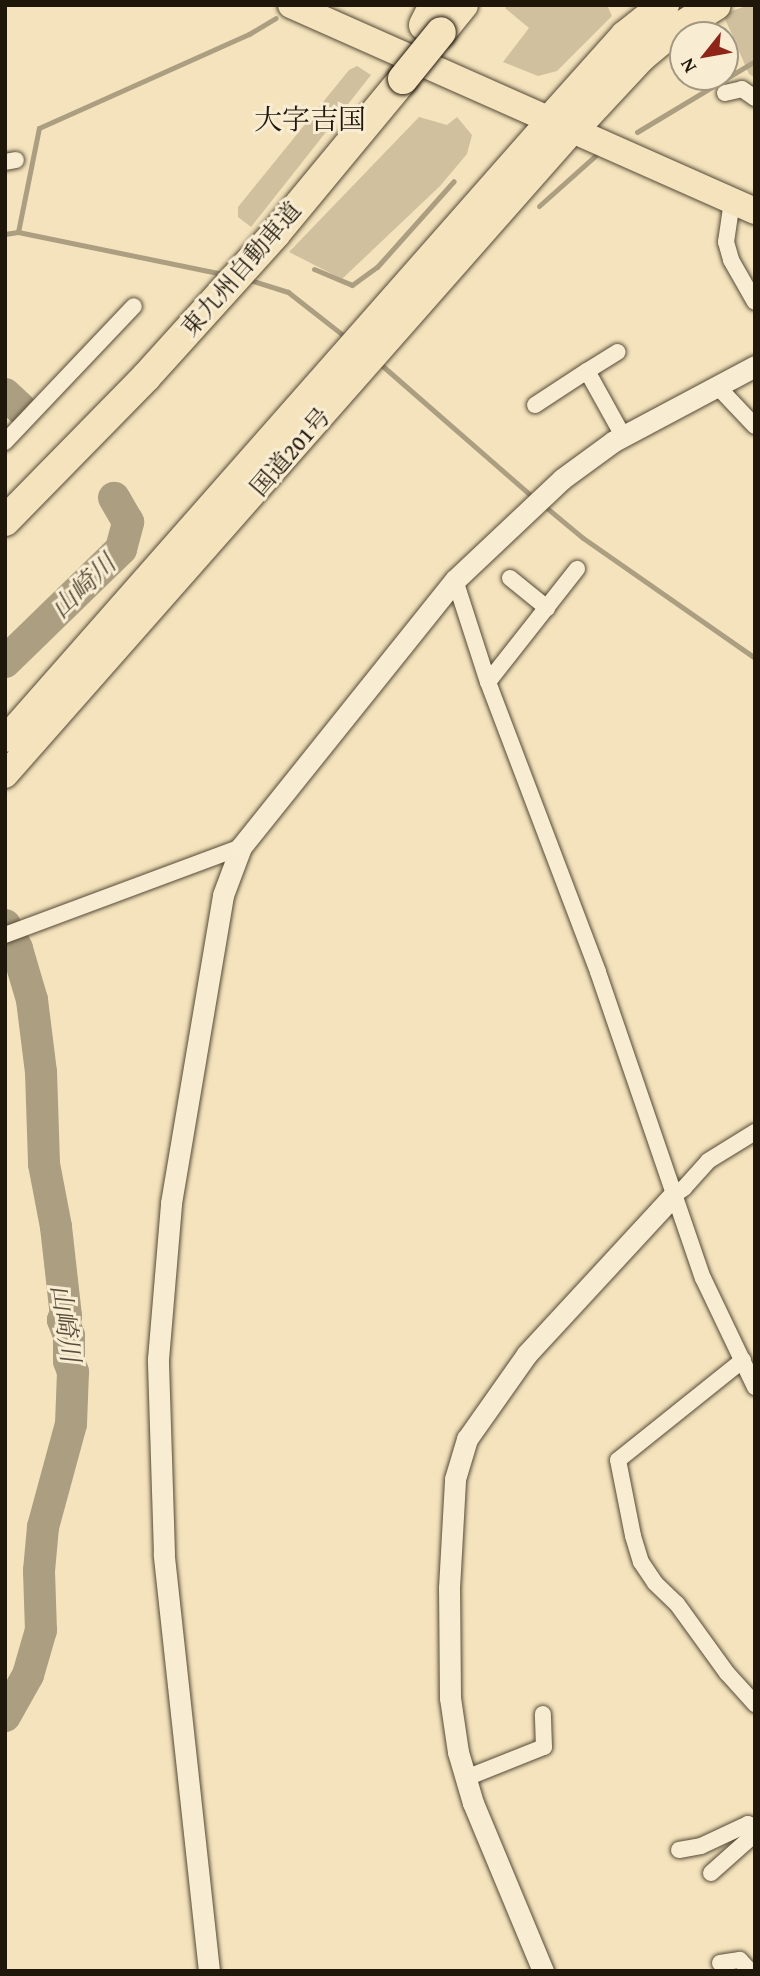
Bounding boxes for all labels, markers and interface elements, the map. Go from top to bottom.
north arrow [669,21,739,91]
text: N [672,53,703,78]
district label: 大字吉国 [254,102,366,136]
street label: 東九州自動車道 [175,196,307,342]
street label: 国道201号 [244,402,336,502]
water label: 山崎川 [44,548,122,624]
water label: 山崎川 [45,1282,87,1364]

